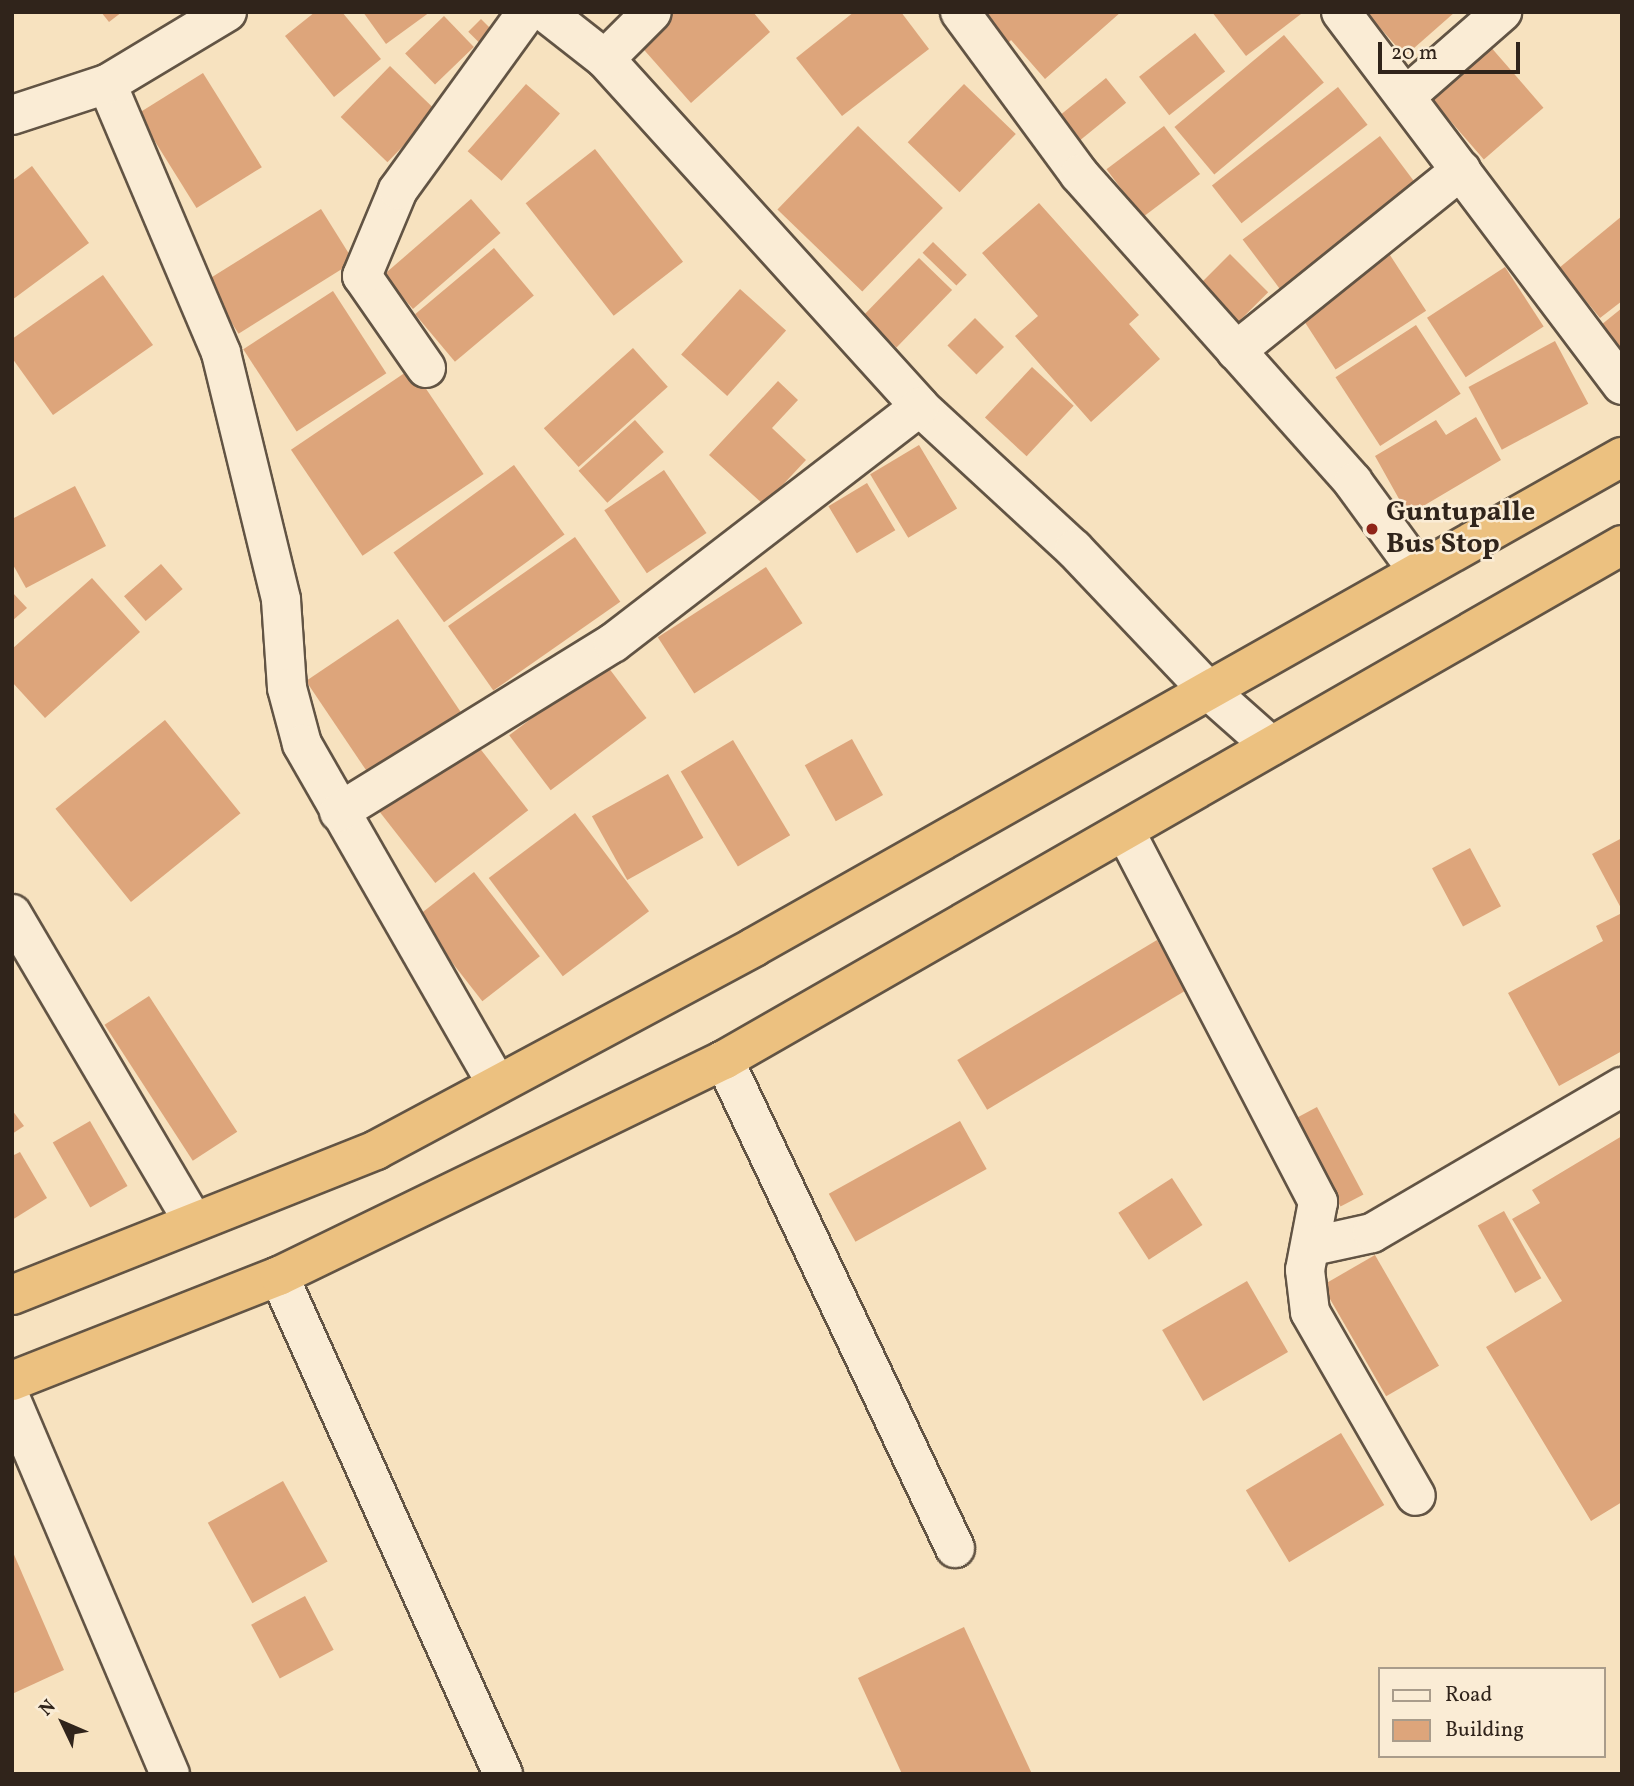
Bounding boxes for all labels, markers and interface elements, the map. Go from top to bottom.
scale bar [1382,28,1524,72]
text: 20 m [1391,39,1437,68]
place label: Guntupalle Bus Stop [1386,496,1535,562]
marker: Guntupalle Bus Stop [1364,521,1380,537]
legend [1378,1667,1606,1758]
text: Road [1445,1681,1492,1710]
north arrow [28,1688,98,1758]
text: N [34,1694,62,1722]
text: Building [1445,1716,1524,1745]

